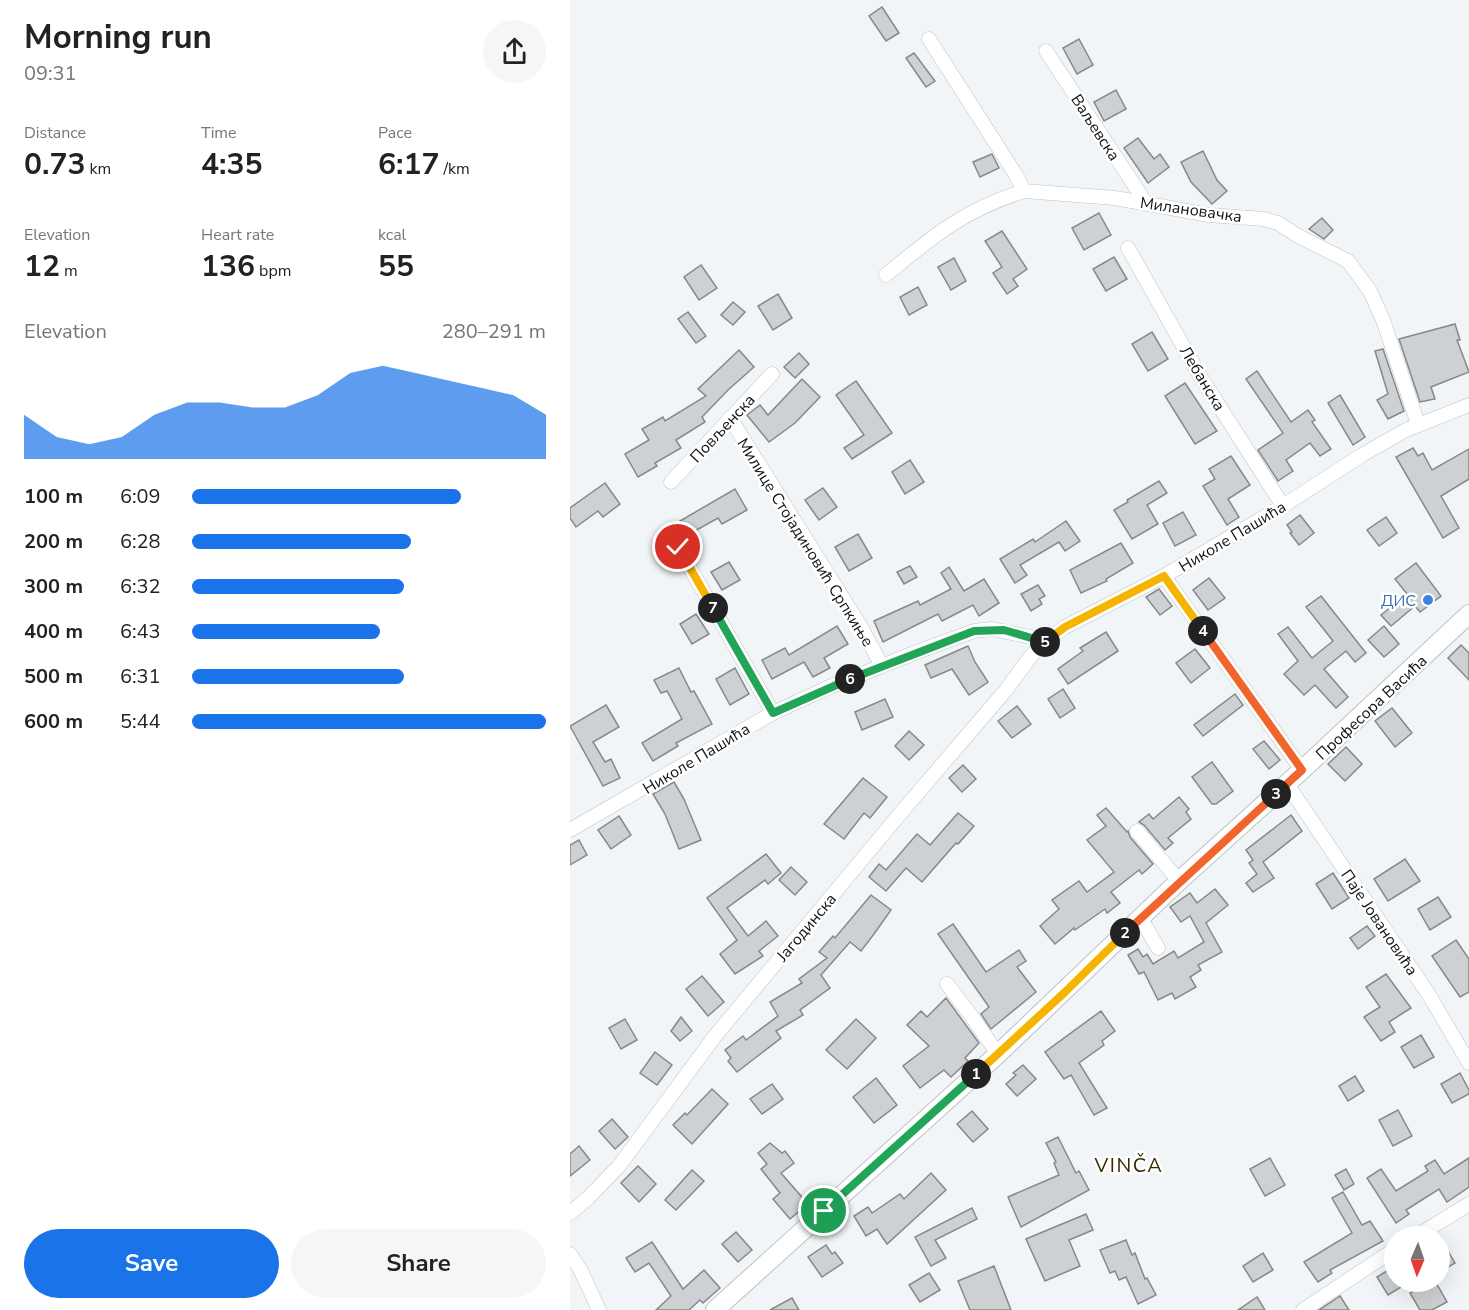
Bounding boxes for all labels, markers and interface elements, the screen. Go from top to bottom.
text: Morning run [24,15,212,60]
button: share [483,20,546,83]
text: 09:31 [24,60,77,87]
street label: Ваљевска [1065,90,1125,165]
text: Distance [24,122,86,144]
text: Time [201,122,237,144]
text: Pace [378,122,412,144]
text: 0.73 [24,144,85,185]
text: 4:35 [201,144,262,185]
text: 6:17 [378,144,439,185]
text: km [85,158,111,180]
text: /km [439,158,470,180]
street label: Милановачка [1139,192,1243,228]
text: Elevation [24,224,90,246]
text: Heart rate [201,224,274,246]
text: kcal [378,224,406,246]
text: 12 [24,246,60,287]
text: 136 [201,246,255,287]
text: 55 [378,246,414,287]
text: m [60,260,78,282]
text: bpm [255,260,291,282]
text: Elevation [24,318,107,345]
text: 280–291 m [442,318,546,345]
street label: Лебанска [1174,342,1230,415]
street label: Повљенска [685,390,760,468]
street label: Милице Стојадиновић Српкиње [732,434,879,651]
text: 100 m [24,483,83,510]
text: 6:09 [120,483,161,510]
street label: Николе Пашића [1175,496,1290,578]
pin [652,521,703,572]
text: 200 m [24,528,83,555]
text: 6:28 [120,528,161,555]
icon: check [661,530,694,563]
text: 300 m [24,573,83,600]
text: 6:32 [120,573,161,600]
place label: ДИС [1381,590,1416,612]
pin: 7 [698,593,728,623]
marker: ДИС [1421,593,1435,607]
text: 7 [708,597,718,619]
pin: 4 [1188,616,1218,646]
text: 400 m [24,618,83,645]
text: 6:43 [120,618,161,645]
text: 4 [1198,620,1208,642]
pin: 5 [1030,627,1060,657]
text: 5 [1040,631,1050,653]
street label: Професора Васића [1311,650,1432,765]
text: 500 m [24,663,83,690]
text: 6:31 [120,663,161,690]
pin: 6 [835,664,865,694]
text: 6 [845,668,855,690]
text: 600 m [24,708,83,735]
text: 5:44 [120,708,161,735]
street label: Николе Пашића [639,718,754,800]
pin: 3 [1261,779,1291,809]
text: 3 [1271,783,1281,805]
street label: Паје Јовановића [1336,865,1423,980]
street label: Јагодинска [771,889,842,967]
pin: 2 [1110,918,1140,948]
text: 2 [1120,922,1130,944]
pin: 1 [961,1059,991,1089]
text: 1 [971,1063,981,1085]
district label: VINČA [1094,1152,1163,1179]
pin [798,1185,849,1236]
icon: arrive [807,1194,840,1227]
north arrow [1384,1226,1450,1292]
map controls [1384,1226,1450,1292]
button: Save [24,1229,279,1298]
button: Share [291,1229,546,1298]

